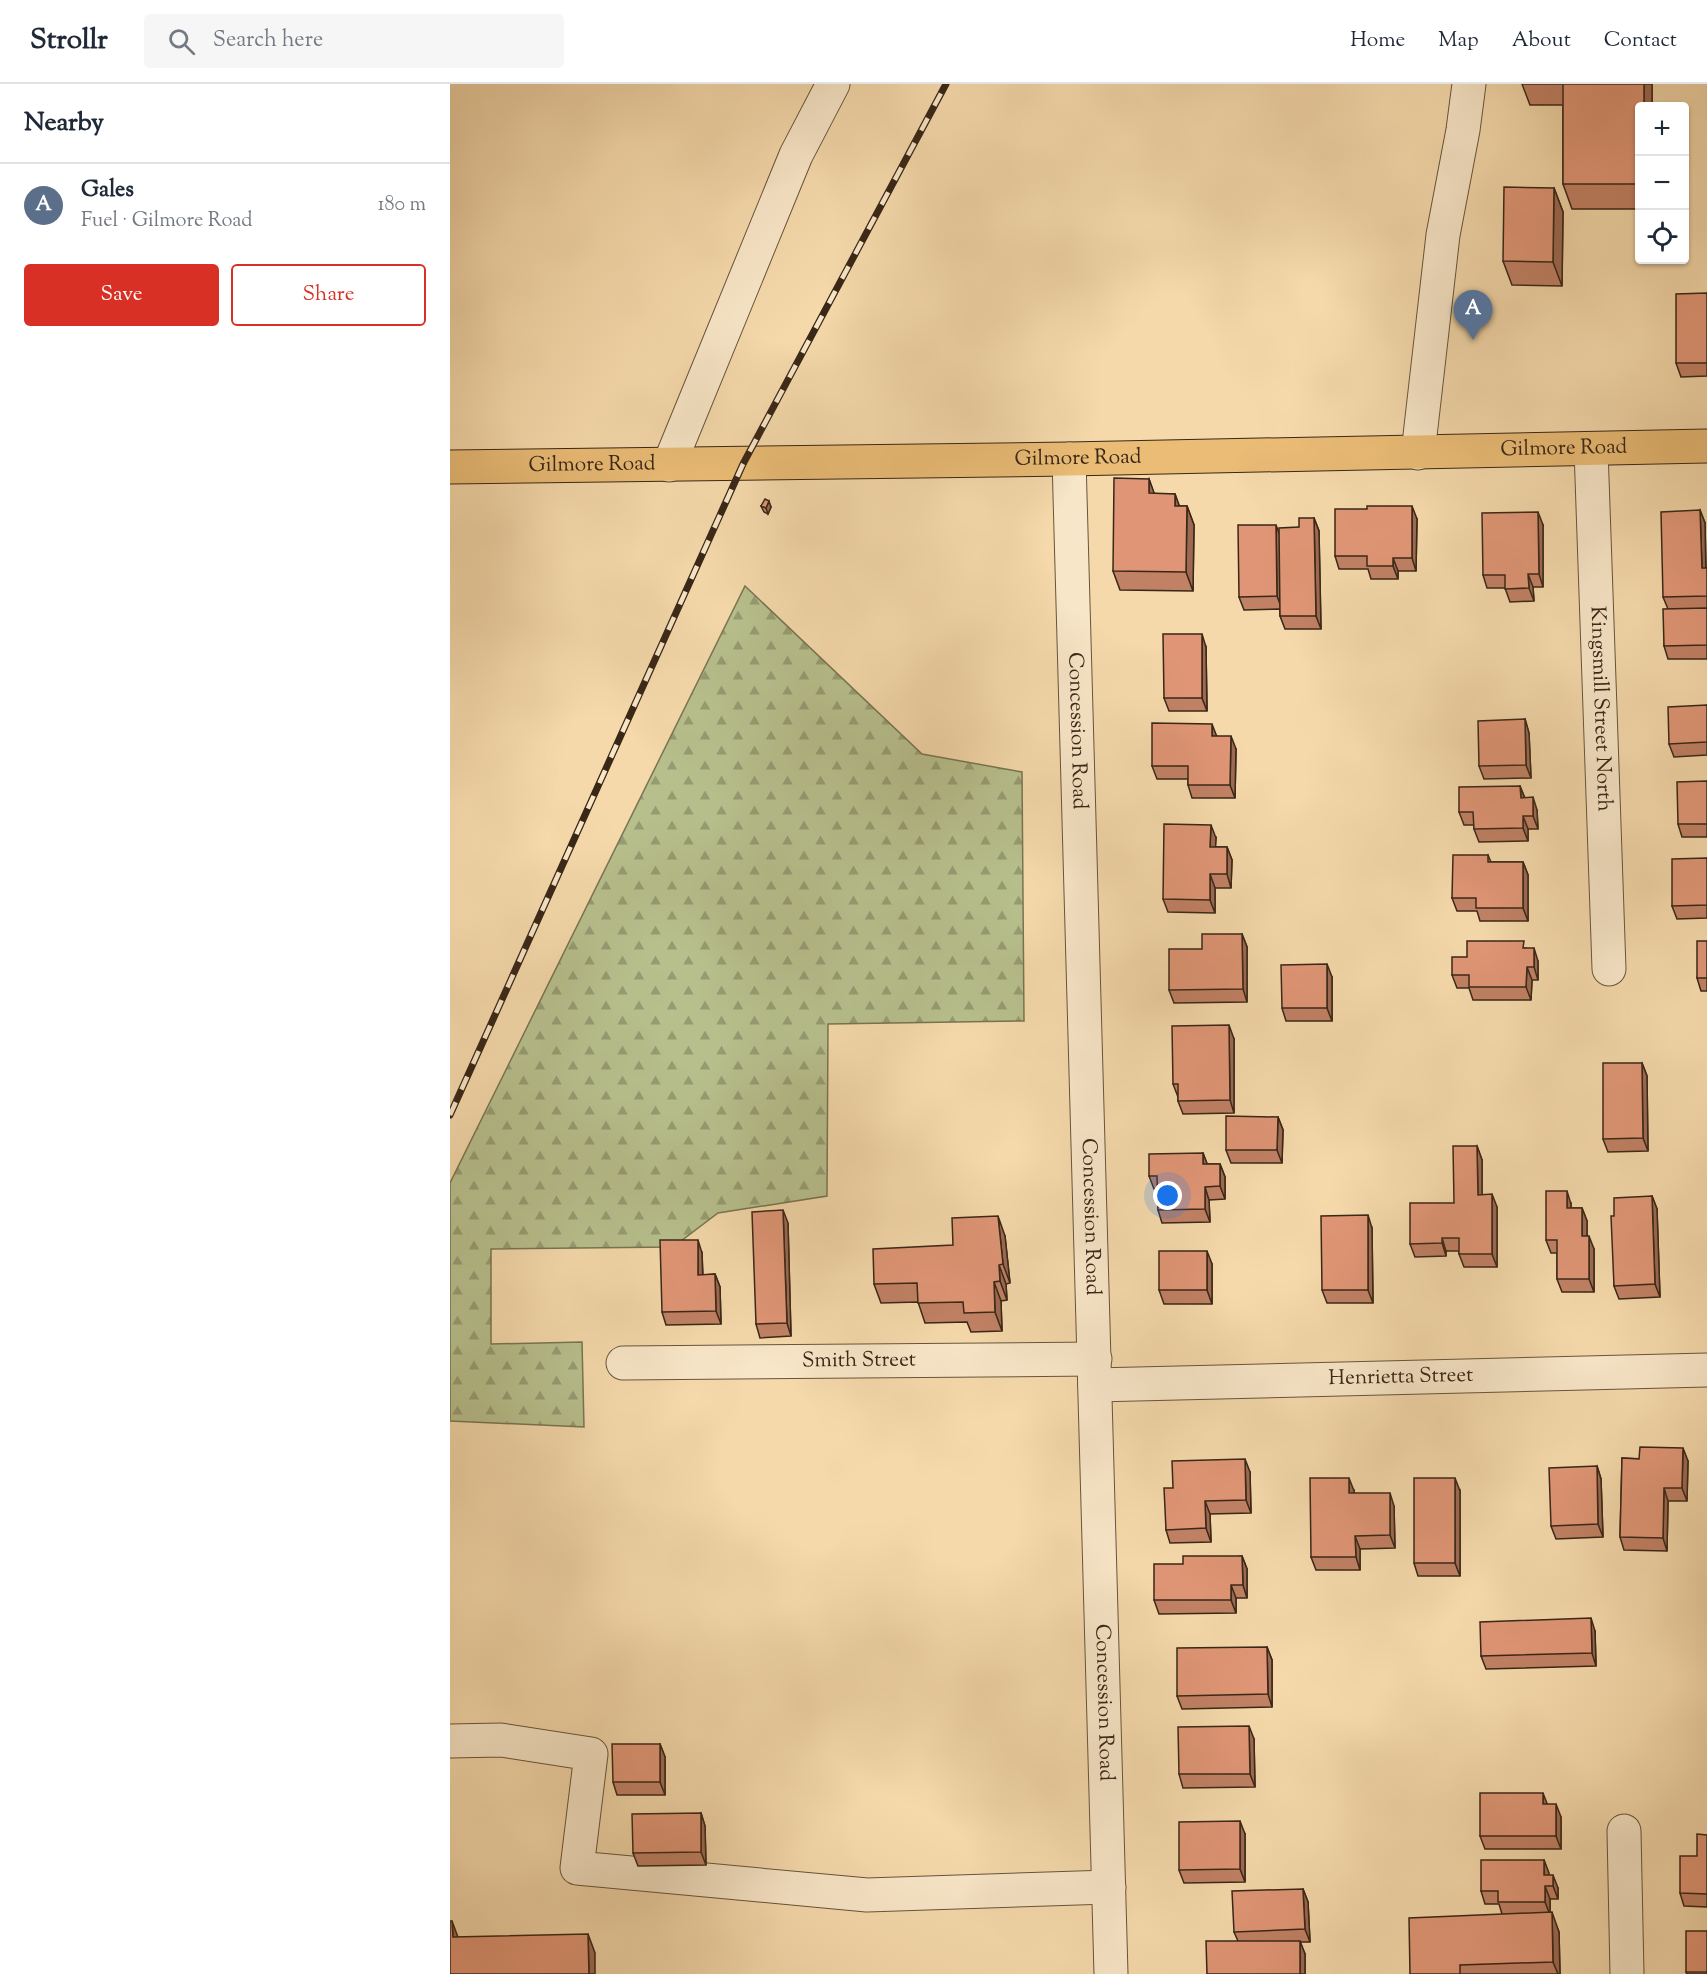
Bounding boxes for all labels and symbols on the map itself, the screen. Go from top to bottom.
pin: A [1454,290,1492,340]
street label: Gilmore Road [1500,433,1628,465]
street label: Gilmore Road [1014,443,1142,475]
street label: Gilmore Road [528,449,656,481]
street label: Kingsmill Street North [1581,606,1619,812]
street label: Concession Road [1059,652,1094,810]
street label: Concession Road [1073,1138,1107,1296]
your location [1153,1181,1182,1210]
street label: Smith Street [802,1346,916,1376]
street label: Henrietta Street [1328,1361,1474,1394]
street label: Concession Road [1086,1623,1121,1782]

